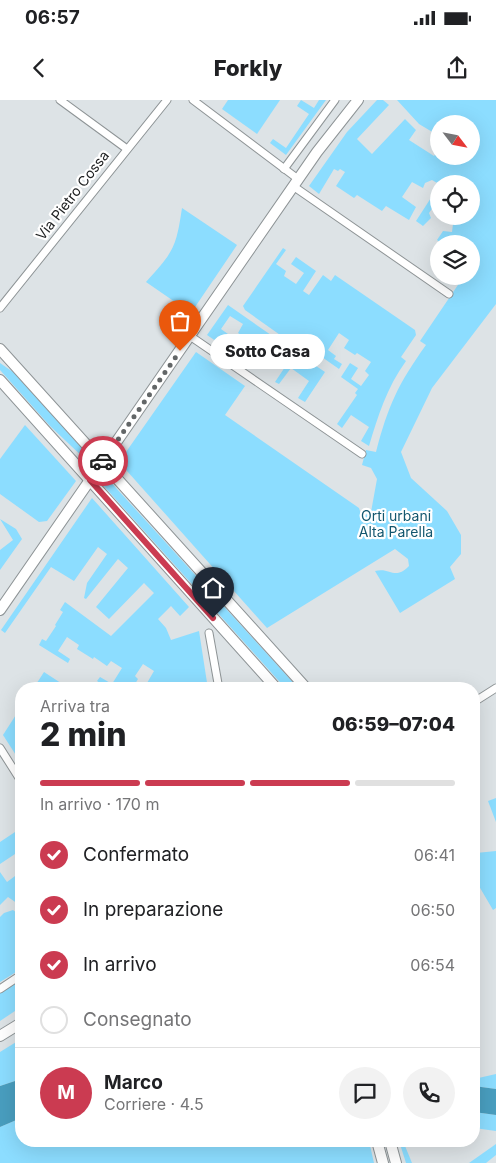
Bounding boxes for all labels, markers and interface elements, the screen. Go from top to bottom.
text: 06:57 [25,6,80,29]
icon: back [25,54,53,82]
icon: share [443,54,471,82]
text: Forkly [214,55,282,81]
north arrow [430,115,480,165]
map controls [430,115,480,285]
street label: Via Pietro Cossa [32,147,112,243]
button: locate [430,175,480,225]
button: layers [430,235,480,285]
pin [159,300,201,351]
icon: bag [166,307,194,335]
callout: Sotto Casa [210,334,325,368]
text: Sotto Casa [225,341,310,361]
courier [78,436,128,486]
icon: car [89,447,117,475]
park label: Orti urbani Alta Parella [359,507,433,540]
pin [192,567,234,618]
icon: home [199,574,227,602]
text: Arriva tra [40,696,110,716]
text: 06:59–07:04 [332,713,455,736]
text: 2 min [40,715,126,754]
text: In arrivo · 170 m [40,794,159,814]
icon: check [40,841,68,869]
text: Confermato [83,843,189,866]
text: 06:41 [414,845,455,865]
icon: check [40,896,68,924]
text: In preparazione [83,898,223,921]
text: 06:50 [411,900,455,920]
icon: check [40,951,68,979]
text: In arrivo [83,953,157,976]
text: 06:54 [410,955,455,975]
text: Consegnato [83,1008,192,1031]
button: chat [339,1067,391,1119]
button: phone [403,1067,455,1119]
text: Marco [104,1071,163,1094]
text: M [57,1081,75,1104]
text: Corriere · 4.5 [104,1094,204,1114]

